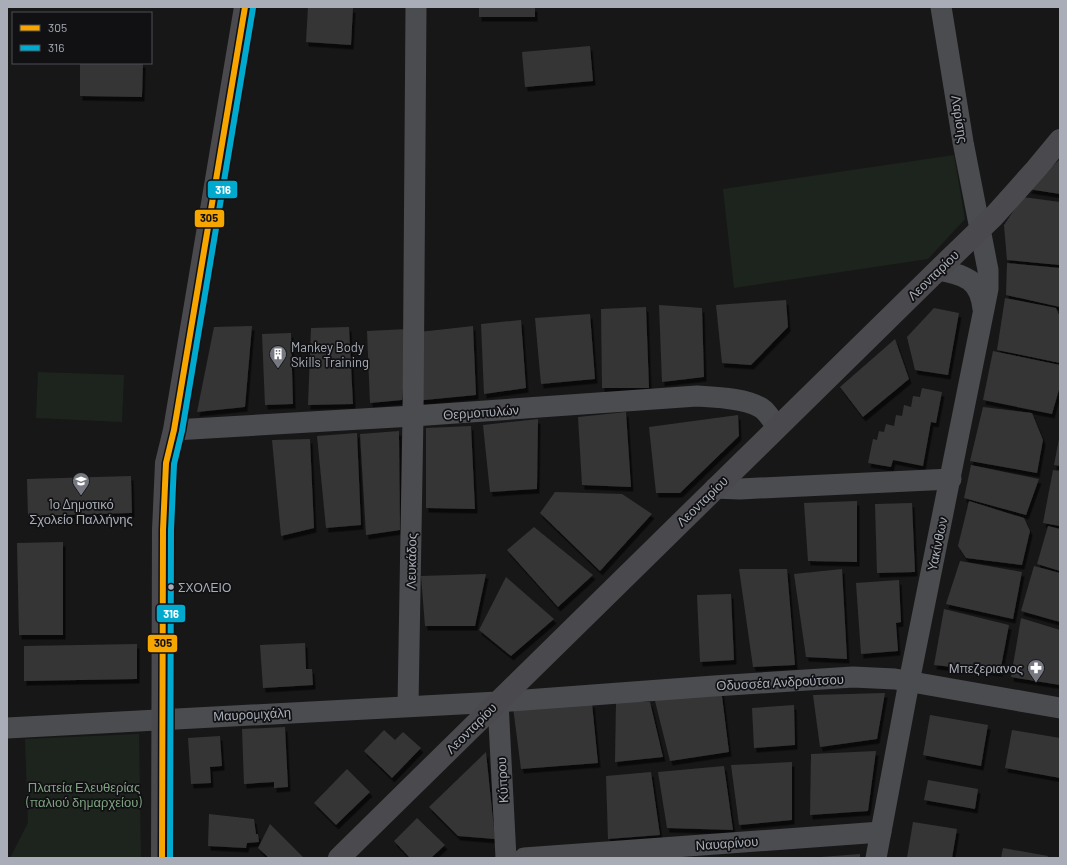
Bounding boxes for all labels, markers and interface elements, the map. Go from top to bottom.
legend [12,12,152,64]
text: 305 [48,20,67,34]
text: 316 [48,40,64,54]
street label: Λαρίσης [948,94,972,144]
line badge: 316 [207,180,238,199]
text: 316 [215,183,231,196]
line badge: 305 [194,209,225,228]
text: 305 [200,211,218,224]
street label: Λεονταρίου [904,247,962,303]
place label: Mankey Body Skills Training [291,339,369,370]
building icon: Mankey Body Skills Training [268,344,288,369]
street label: Θερμοπυλών [442,401,520,423]
school or university icon: 1ο Δημοτικό Σχολείο Παλλήνης [71,471,91,496]
street label: Λεονταρίου [673,473,731,529]
place label: 1ο Δημοτικό Σχολείο Παλλήνης [29,496,133,527]
street label: Υακίνθων [923,516,951,572]
street label: Λευκάδος [403,533,419,589]
place label: ΣΧΟΛΕΙΟ [178,580,231,594]
marker: ΣΧΟΛΕΙΟ [166,582,176,592]
line badge: 316 [156,604,186,623]
text: 316 [163,607,179,620]
line badge: 305 [147,634,178,653]
text: 305 [154,636,172,649]
pharmacy icon: Μπεζεριανος [1026,658,1046,683]
place label: Μπεζεριανος [949,660,1023,676]
street label: Οδυσσέα Ανδρούτσου [716,671,844,693]
street label: Λεονταρίου [442,699,500,757]
street label: Μαυρομιχάλη [213,704,291,724]
street label: Κύπρου [493,757,511,803]
park label: Πλατεία Ελευθερίας (παλιού δημαρχείου) [25,779,142,810]
street label: Ναυαρίνου [695,833,759,853]

